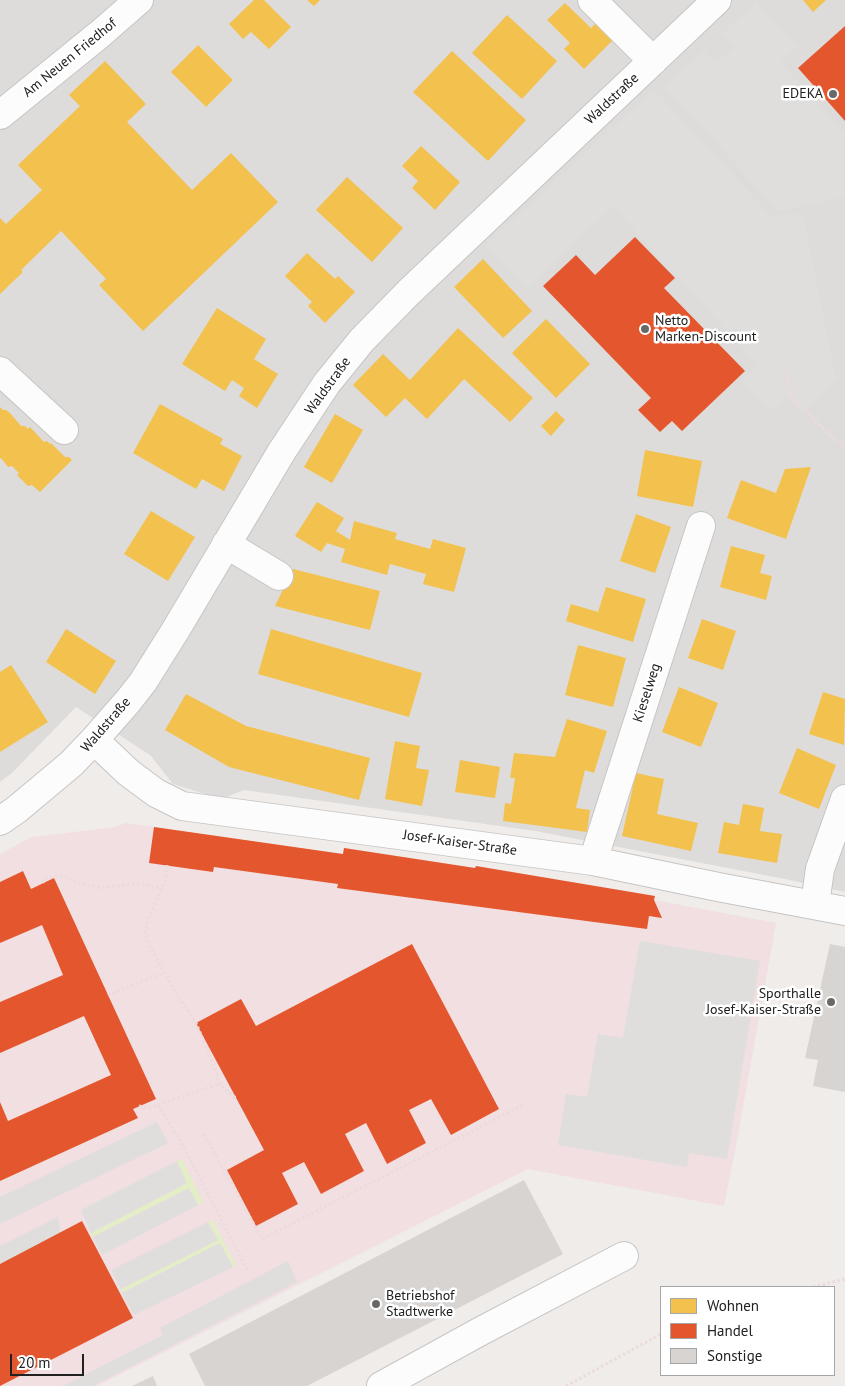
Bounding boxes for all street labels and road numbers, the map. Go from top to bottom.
street label: Am Neuen Friedhof [20,15,120,101]
street label: Waldstraße [582,70,642,128]
street label: Waldstraße [301,354,355,418]
street label: Kieselweg [630,661,664,725]
street label: Waldstraße [78,694,134,756]
street label: Josef-Kaiser-Straße [402,827,518,859]

